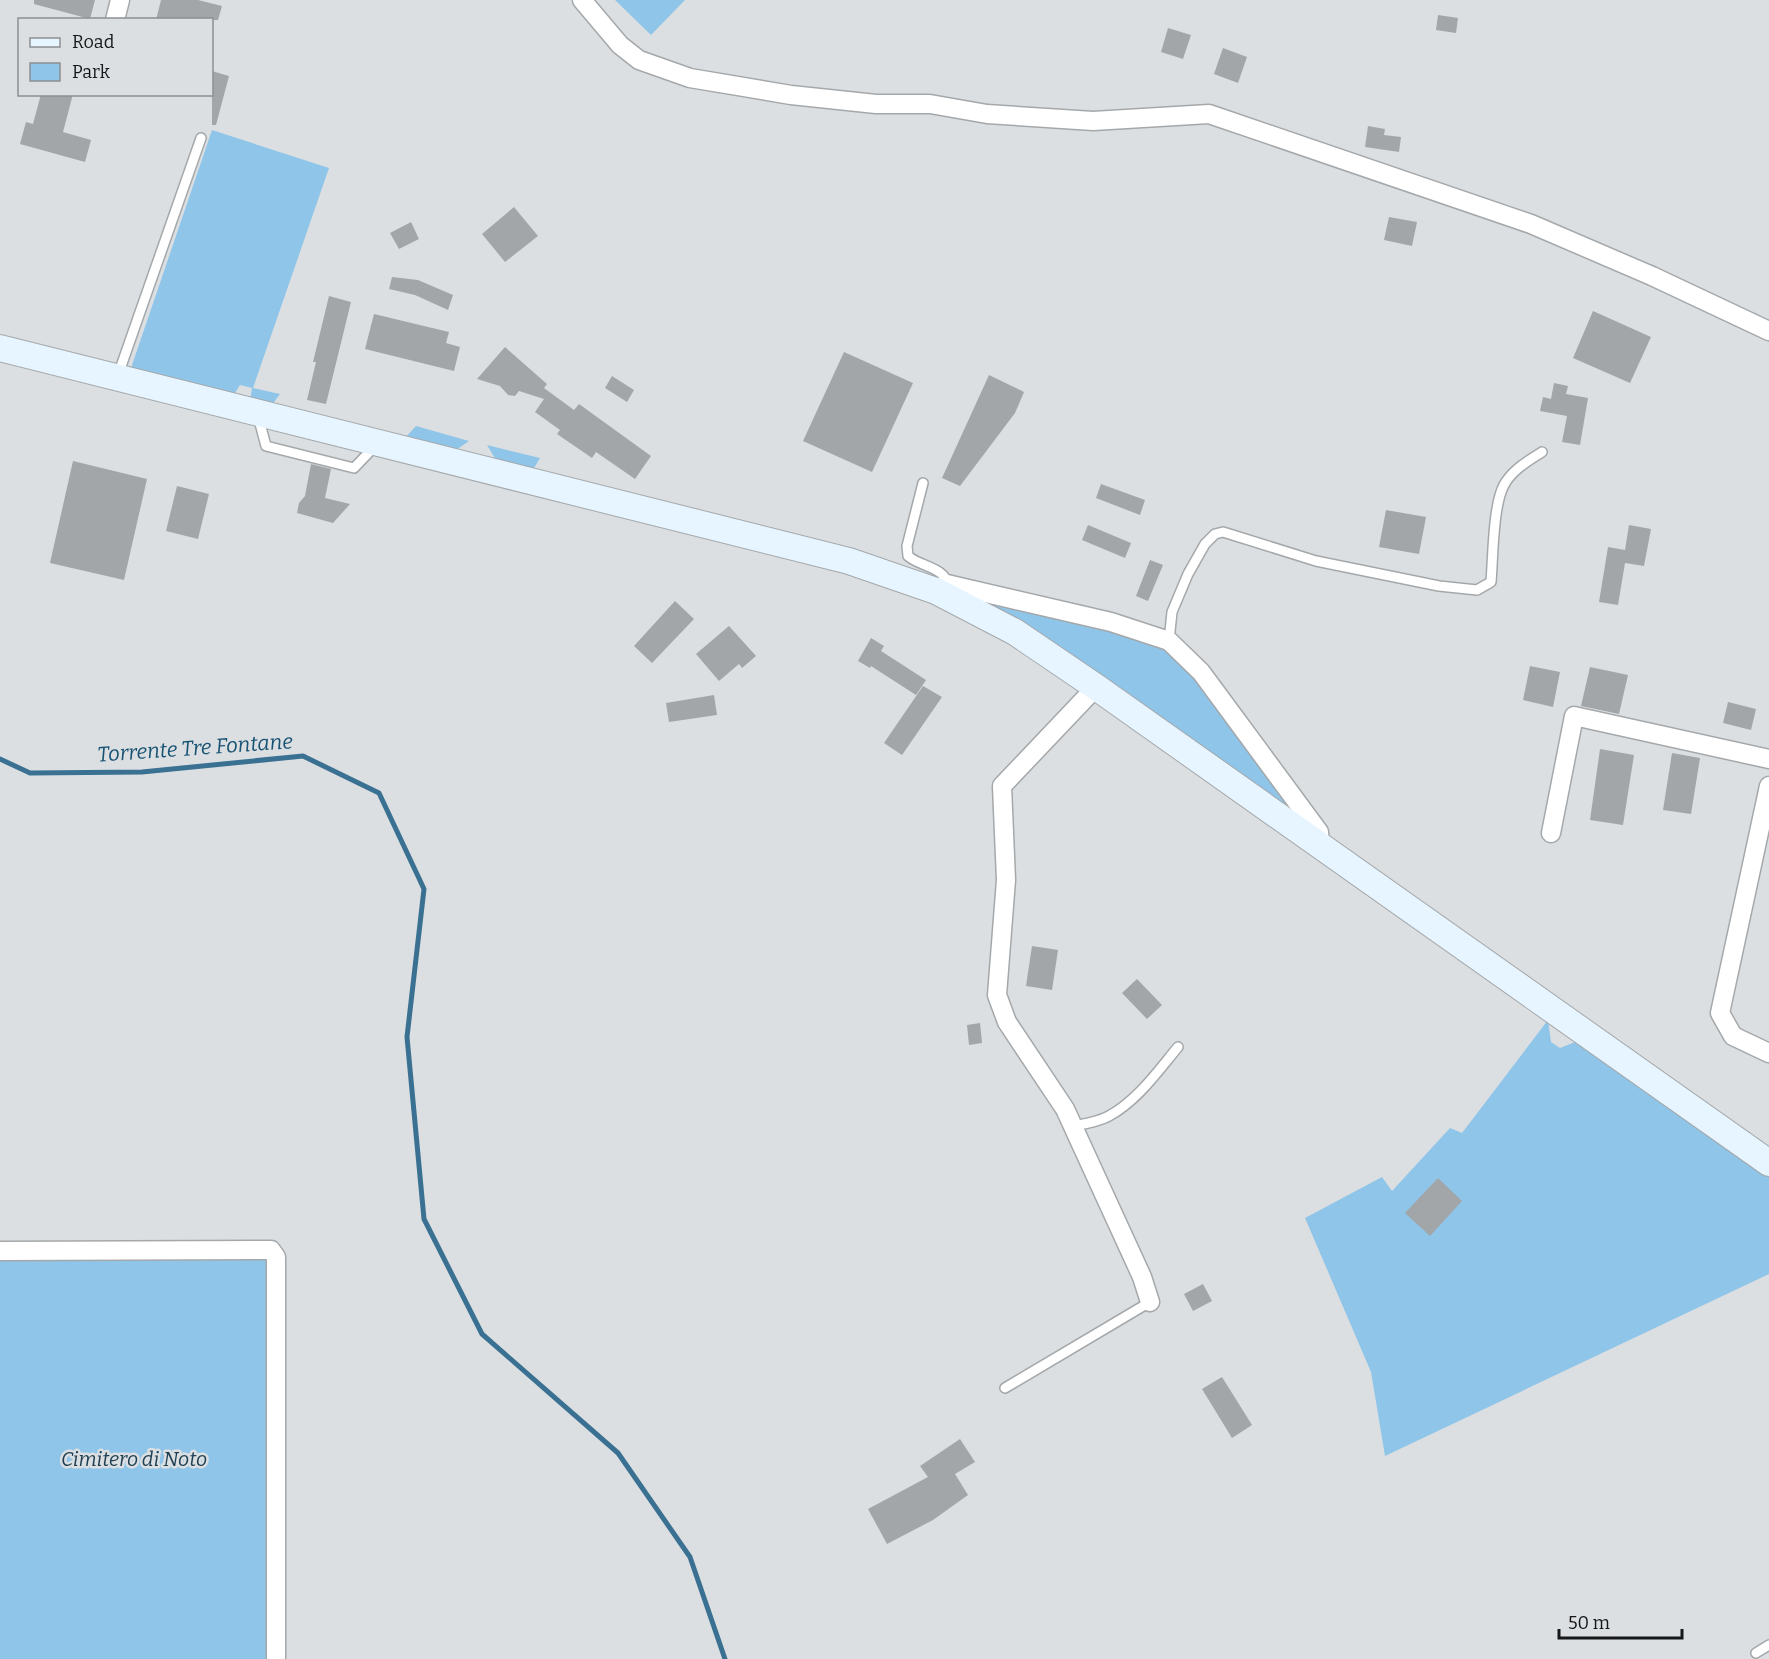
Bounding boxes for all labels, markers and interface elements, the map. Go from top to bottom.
legend [18,18,213,96]
text: Road [72,31,115,53]
text: Park [72,61,111,83]
water label: Torrente Tre Fontane [96,728,294,768]
park label: Cimitero di Noto [61,1447,207,1471]
scale bar [1559,1602,1682,1640]
text: 50 m [1568,1612,1610,1634]

